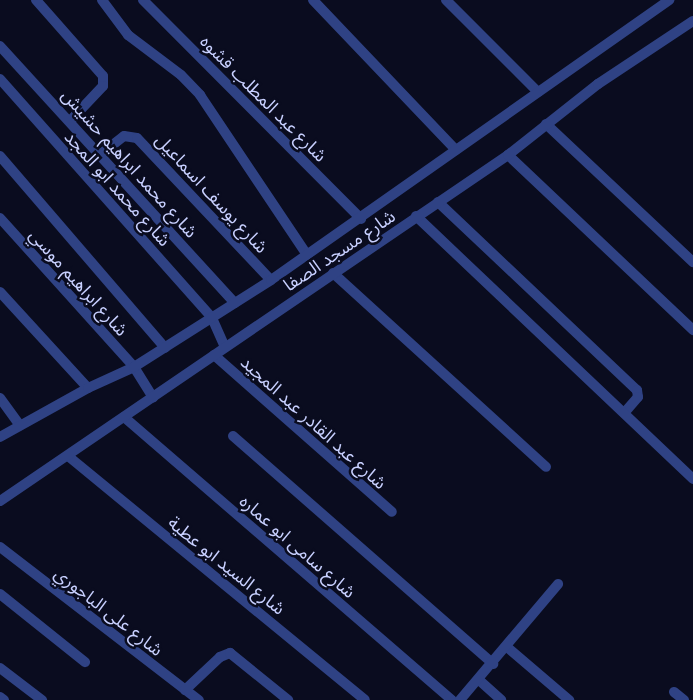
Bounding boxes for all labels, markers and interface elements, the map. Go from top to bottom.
street label: شارع عبد المطلب قشوه [196,30,332,166]
street label: شارع محمد ابراهيم حشيش [57,84,203,242]
street label: شارع محمد ابو المجد [60,126,176,250]
street label: شارع يوسف اسماعيل [151,129,273,257]
street label: شارع مسجد الصفا [279,205,399,295]
street label: شارع ابراهيم موسي [25,224,133,340]
street label: شارع عبد القادر عبد المجيد [237,351,391,493]
street label: شارع سامى ابو عماره [236,490,360,602]
street label: شارع السيد ابو عطية [164,511,290,619]
street label: شارع على الباجوري [50,562,168,660]

